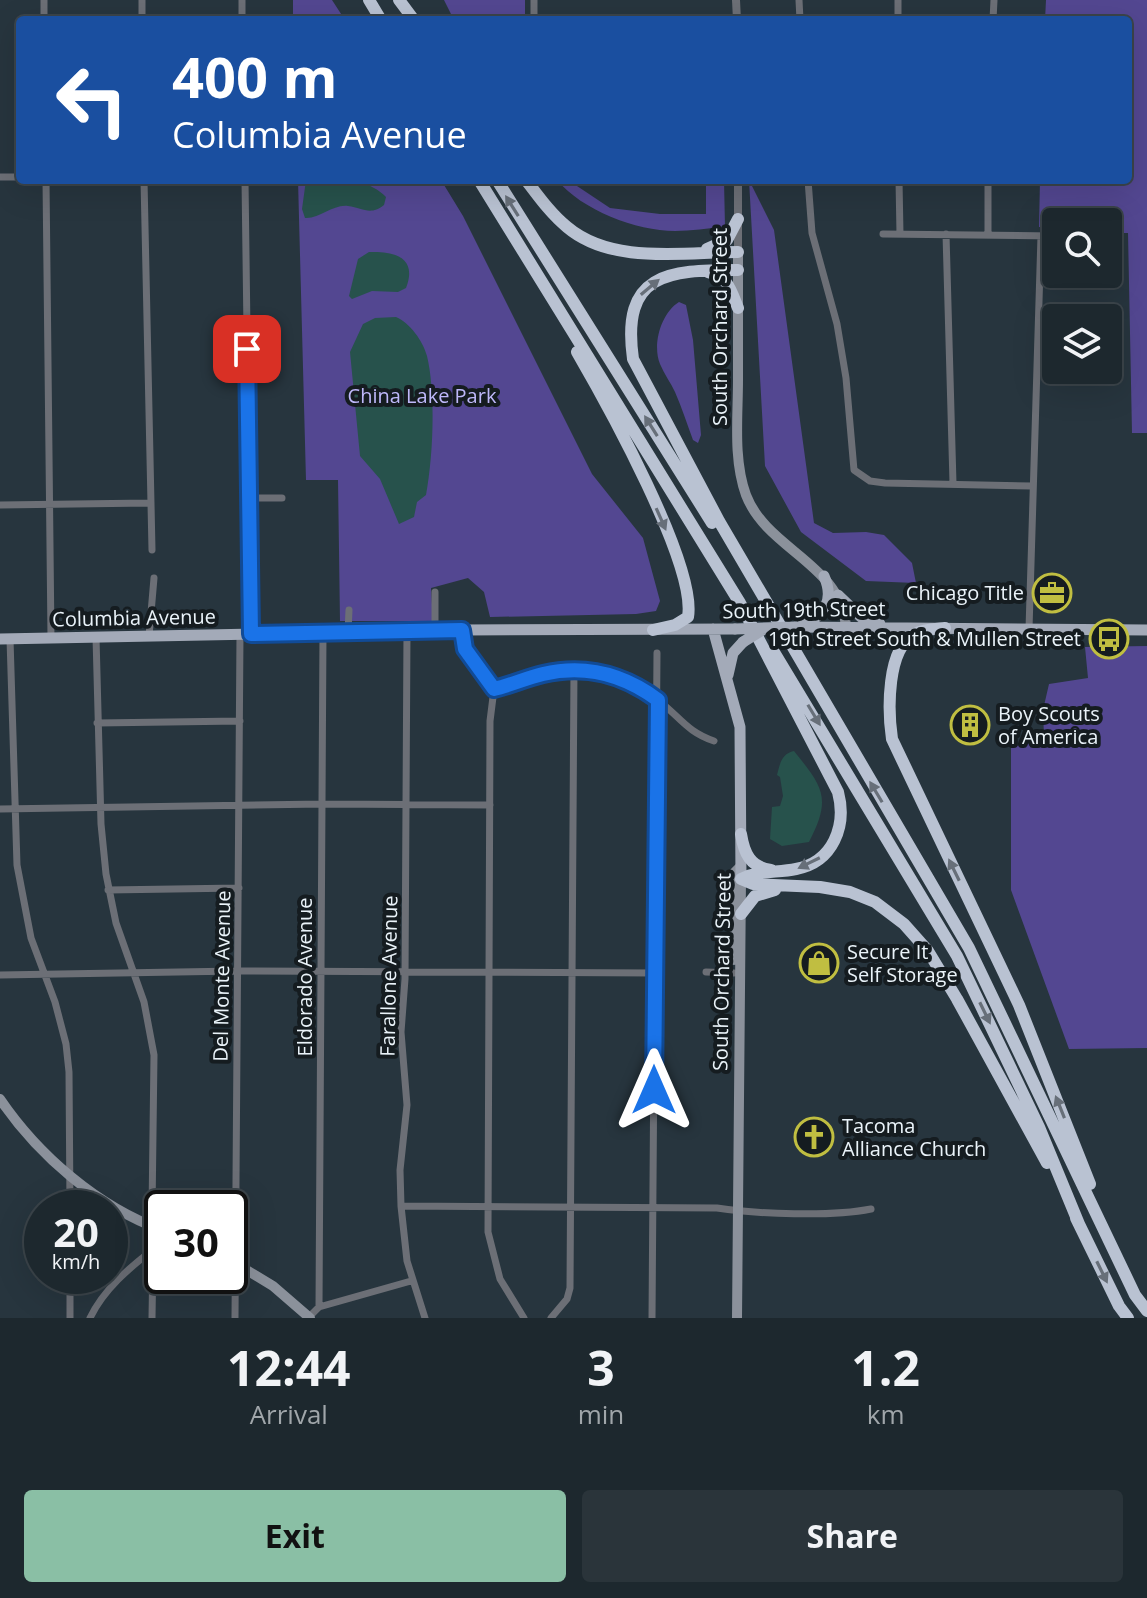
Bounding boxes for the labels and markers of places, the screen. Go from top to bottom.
pin [213,315,281,383]
office icon: Chicago Title [1031,572,1073,614]
place label: Chicago Title [906,579,1024,606]
bus stop icon: 19th Street South & Mullen Street [1088,618,1130,660]
place label: 19th Street South & Mullen Street [768,625,1081,652]
place label: Boy Scouts of America [998,700,1100,750]
building icon: Boy Scouts of America [949,704,991,746]
place label: Secure It Self Storage [847,938,958,988]
shop icon: Secure It Self Storage [798,942,840,984]
place label: Tacoma Alliance Church [842,1112,986,1162]
church icon: Tacoma Alliance Church [793,1116,835,1158]

